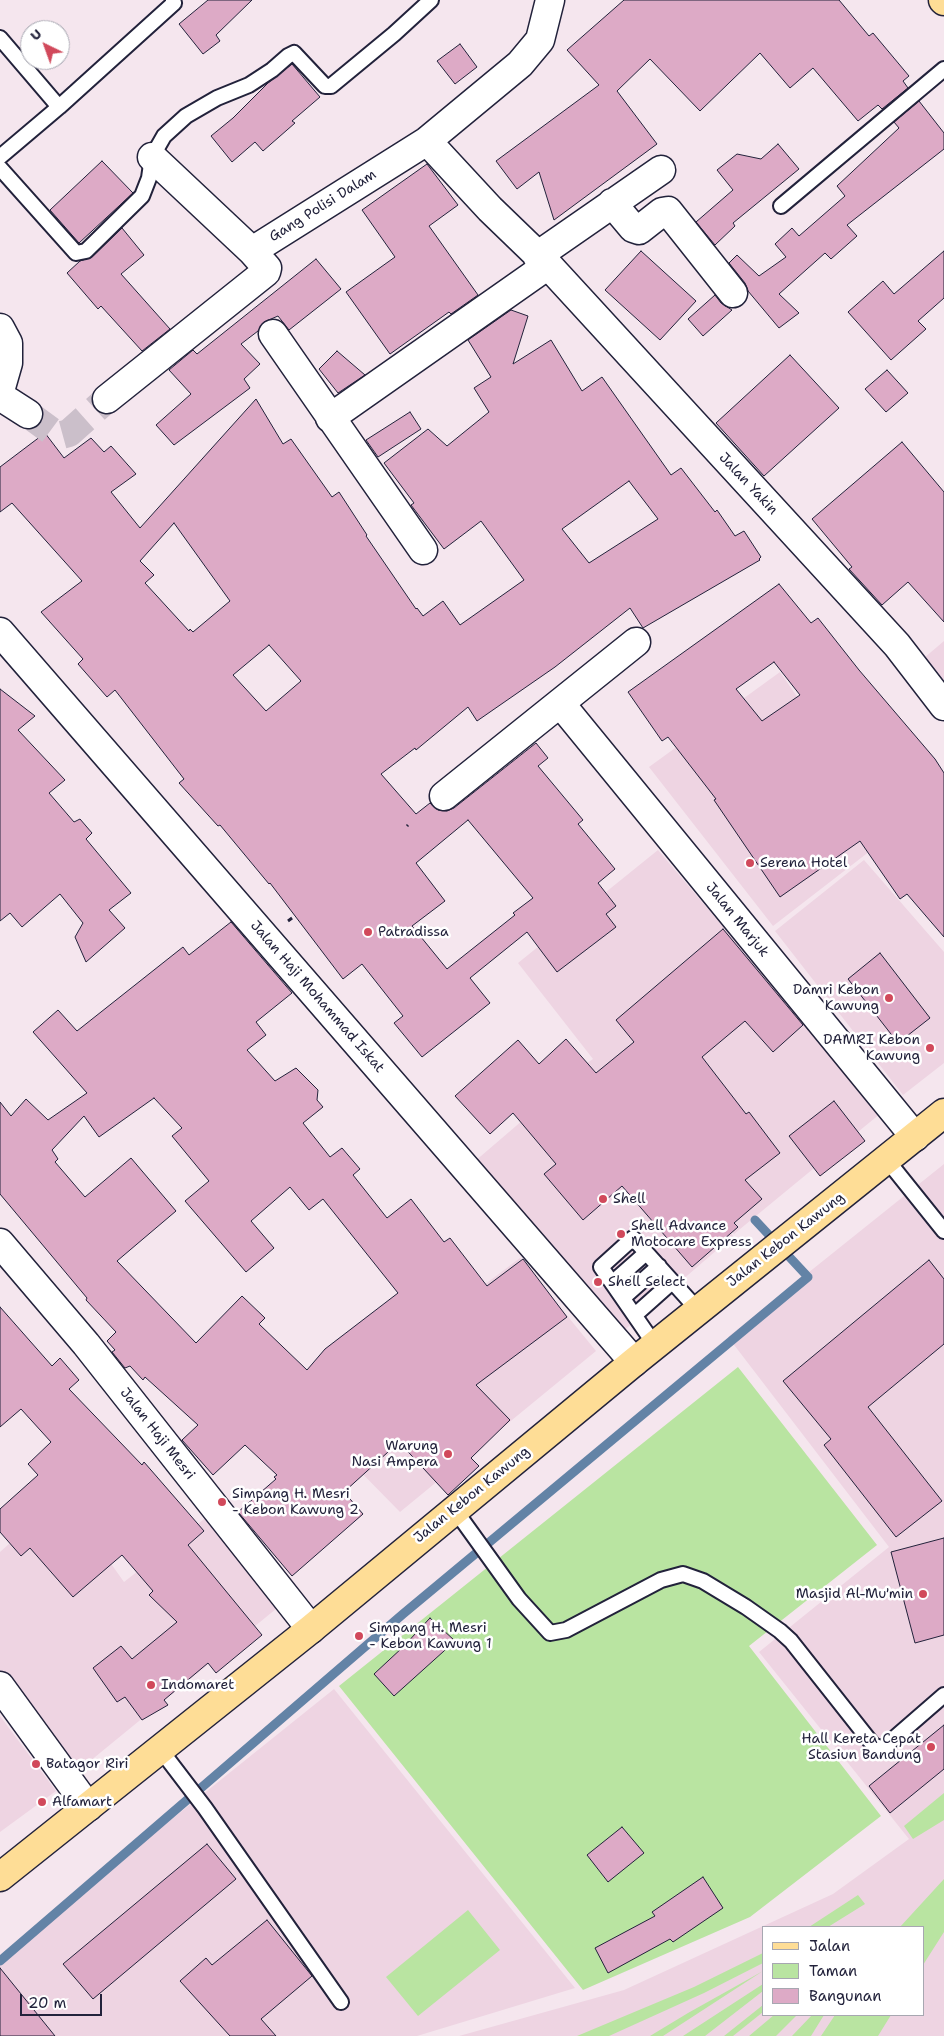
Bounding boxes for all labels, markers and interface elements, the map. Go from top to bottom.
north arrow [20,20,70,70]
text: U [26,25,45,44]
street label: Gang Polisi Dalam [266,166,380,246]
street label: Jalan Yakin [715,449,781,519]
place label: Serena Hotel [760,855,847,871]
marker: Serena Hotel [744,857,756,869]
street label: Jalan Marjuk [702,879,772,961]
street label: Jalan Haji Mohammad Iskat [246,918,388,1076]
place label: Patradissa [378,924,449,940]
marker: Patradissa [362,926,374,938]
place label: Damri Kebon Kawung [793,982,879,1014]
marker: Damri Kebon Kawung [883,992,895,1004]
place label: DAMRI Kebon Kawung [823,1032,920,1064]
marker: DAMRI Kebon Kawung [924,1042,936,1054]
street label: Jalan Kebon Kawung [724,1189,848,1291]
place label: Shell [613,1191,646,1207]
marker: Shell [597,1193,609,1205]
place label: Shell Advance Motocare Express [631,1218,752,1250]
marker: Shell Advance Motocare Express [615,1228,627,1240]
place label: Shell Select [608,1274,685,1290]
marker: Shell Select [592,1276,604,1288]
street label: Jalan Haji Mesri [116,1385,198,1483]
place label: Warung Nasi Ampera [351,1438,438,1470]
street label: Jalan Kebon Kawung [411,1443,533,1547]
marker: Warung Nasi Ampera [442,1448,454,1460]
place label: Simpang H. Mesri - Kebon Kawung 2 [232,1486,359,1518]
marker: Simpang H. Mesri - Kebon Kawung 2 [216,1496,228,1508]
place label: Masjid Al-Mu'min [796,1586,913,1602]
marker: Masjid Al-Mu'min [917,1588,929,1600]
place label: Simpang H. Mesri - Kebon Kawung 1 [369,1620,492,1652]
marker: Simpang H. Mesri - Kebon Kawung 1 [353,1630,365,1642]
place label: Indomaret [161,1677,234,1693]
marker: Indomaret [145,1679,157,1691]
place label: Hall Kereta Cepat Stasiun Bandung [801,1731,921,1764]
marker: Hall Kereta Cepat Stasiun Bandung [925,1741,937,1753]
place label: Batagor Riri [46,1756,129,1772]
marker: Batagor Riri [30,1758,42,1770]
place label: Alfamart [52,1794,112,1810]
marker: Alfamart [36,1796,48,1808]
legend [762,1926,924,2016]
text: Jalan [809,1936,850,1956]
text: Taman [809,1961,857,1981]
scale bar [22,1984,105,2016]
text: Bangunan [809,1986,881,2006]
text: 20 m [28,1993,67,2013]

